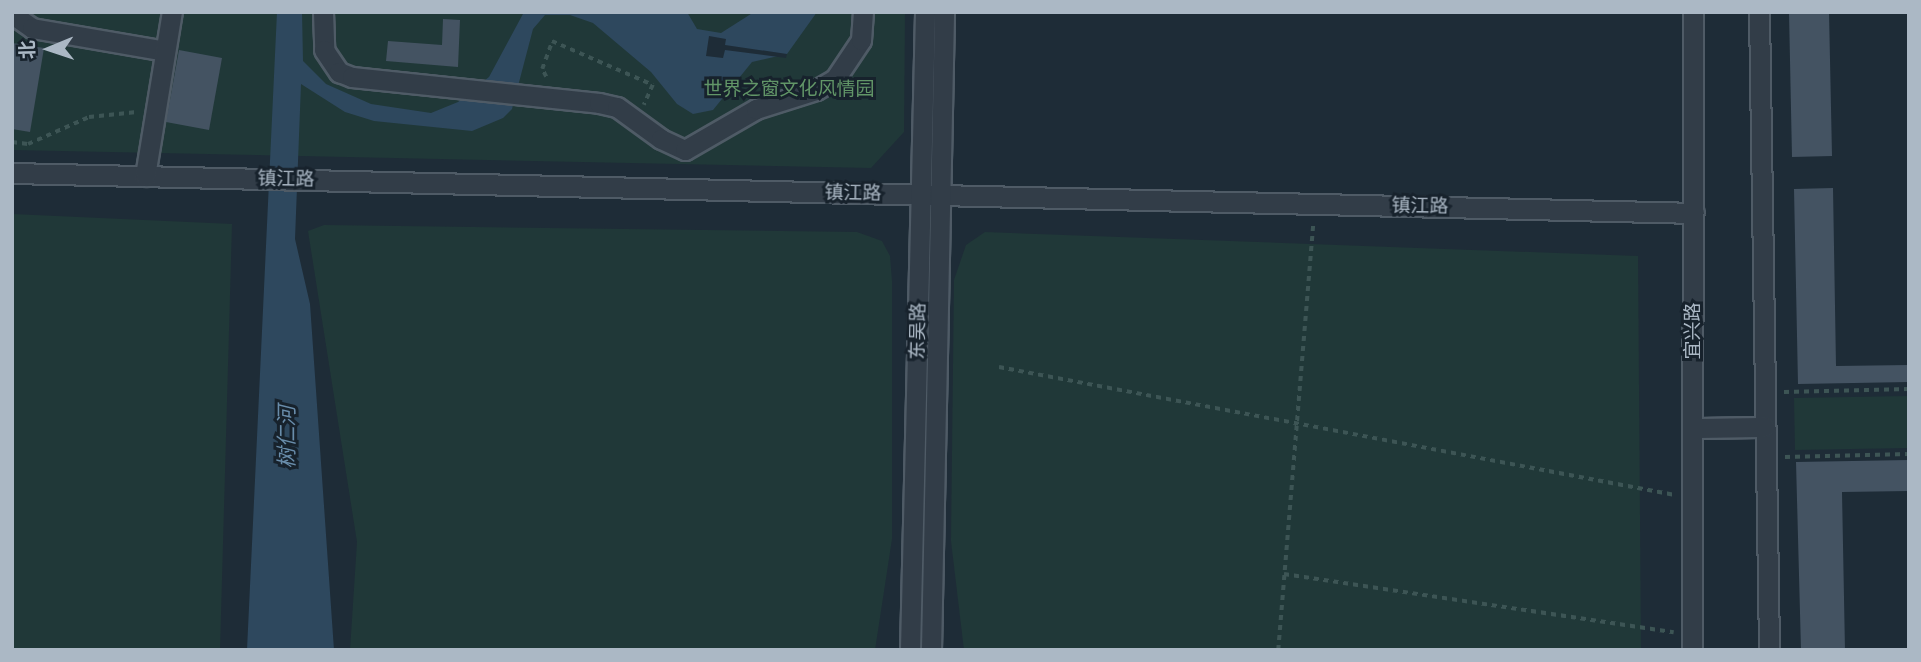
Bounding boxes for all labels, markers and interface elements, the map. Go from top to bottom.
north arrow [14,14,84,84]
text: 北 [16,40,39,60]
park label: 世界之窗文化风情园 [704,78,874,100]
street label: 镇江路 [257,167,315,191]
street label: 镇江路 [824,181,882,205]
street label: 镇江路 [1391,194,1449,218]
street label: 东吴路 [906,302,930,360]
street label: 宜兴路 [1682,303,1704,359]
water label: 树仁河 [274,406,300,468]

